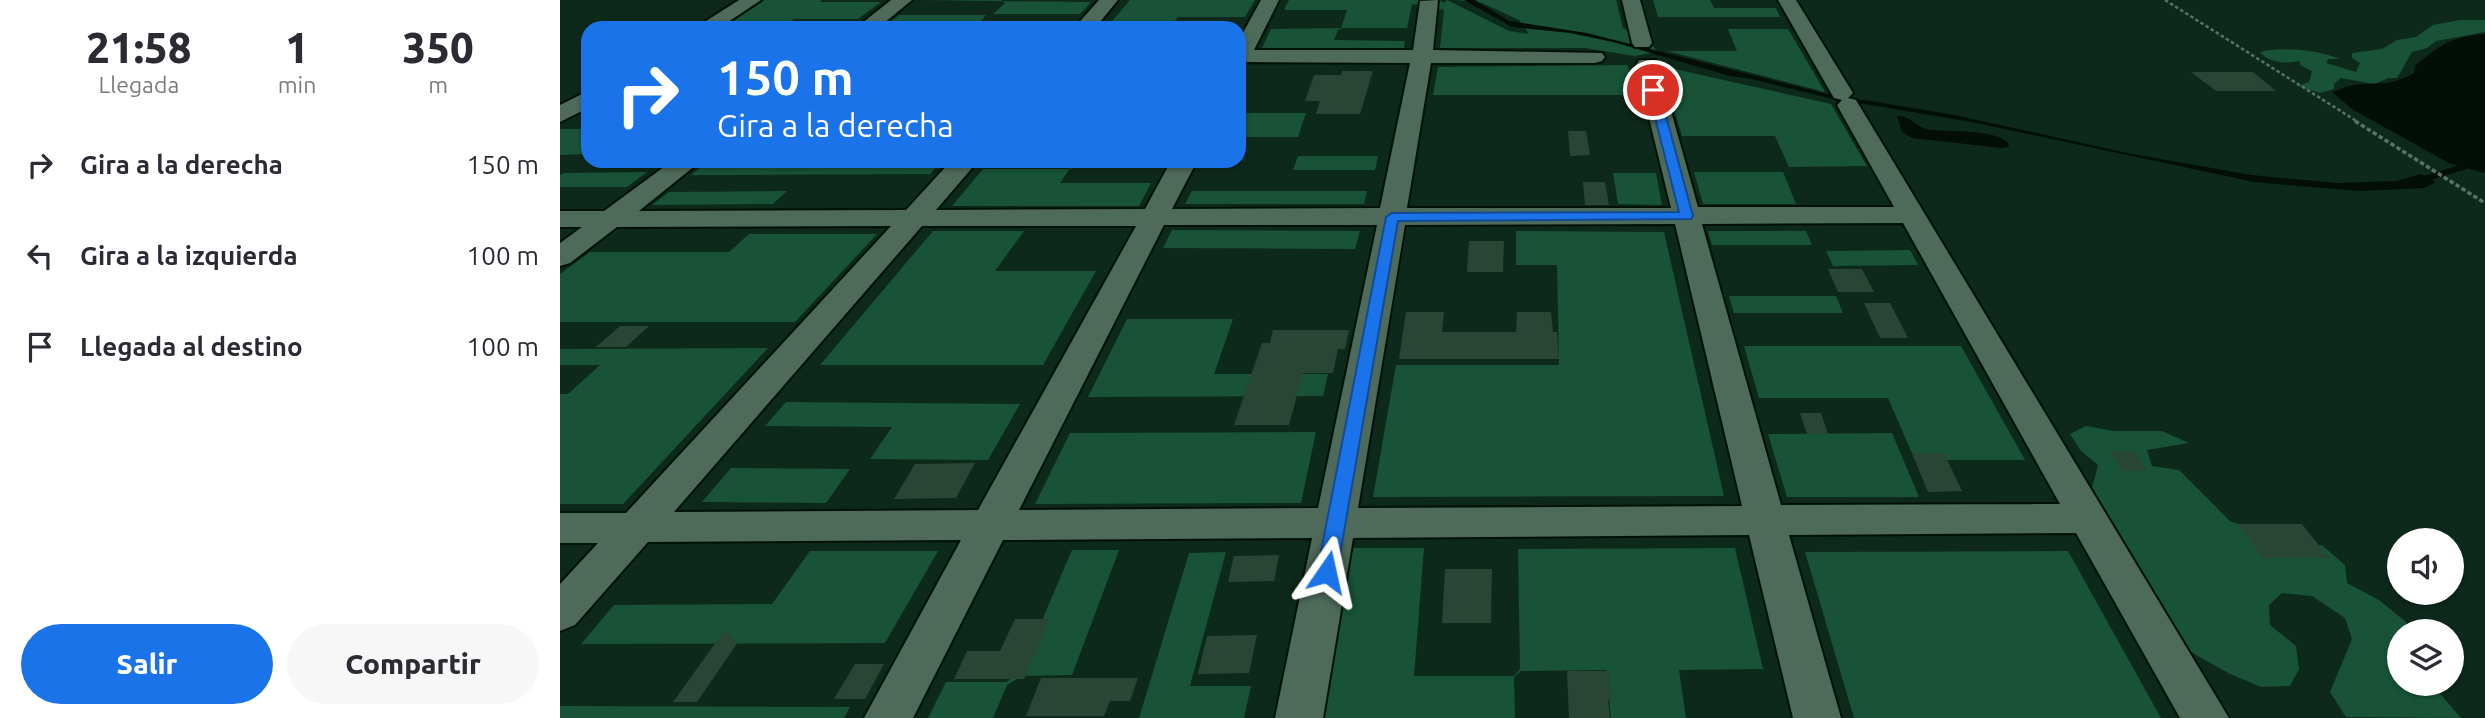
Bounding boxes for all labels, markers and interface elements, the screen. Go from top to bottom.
text: 21:58 [86,24,191,71]
text: 1 [285,24,309,71]
text: 350 [403,24,474,71]
icon: right [602,49,693,140]
text: 150 m [717,49,854,104]
pin [1623,60,1683,120]
icon: arrive [1634,71,1672,109]
text: Llegada [98,72,179,97]
text: min [278,72,316,97]
text: m [428,72,448,97]
text: Gira a la derecha [717,107,954,143]
icon: right [21,146,59,184]
text: Gira a la derecha [80,150,283,179]
text: 150 m [467,150,539,179]
icon: left [21,237,59,275]
text: Gira a la izquierda [80,241,298,270]
text: 100 m [467,241,539,270]
icon: arrive [21,328,59,366]
text: Llegada al destino [80,332,303,361]
text: 100 m [467,332,539,361]
map controls [2387,528,2464,696]
button: sound [2387,528,2464,605]
position arrow [1290,535,1364,609]
button: layers [2387,619,2464,696]
button: Salir [21,624,273,704]
button: Compartir [287,624,539,704]

